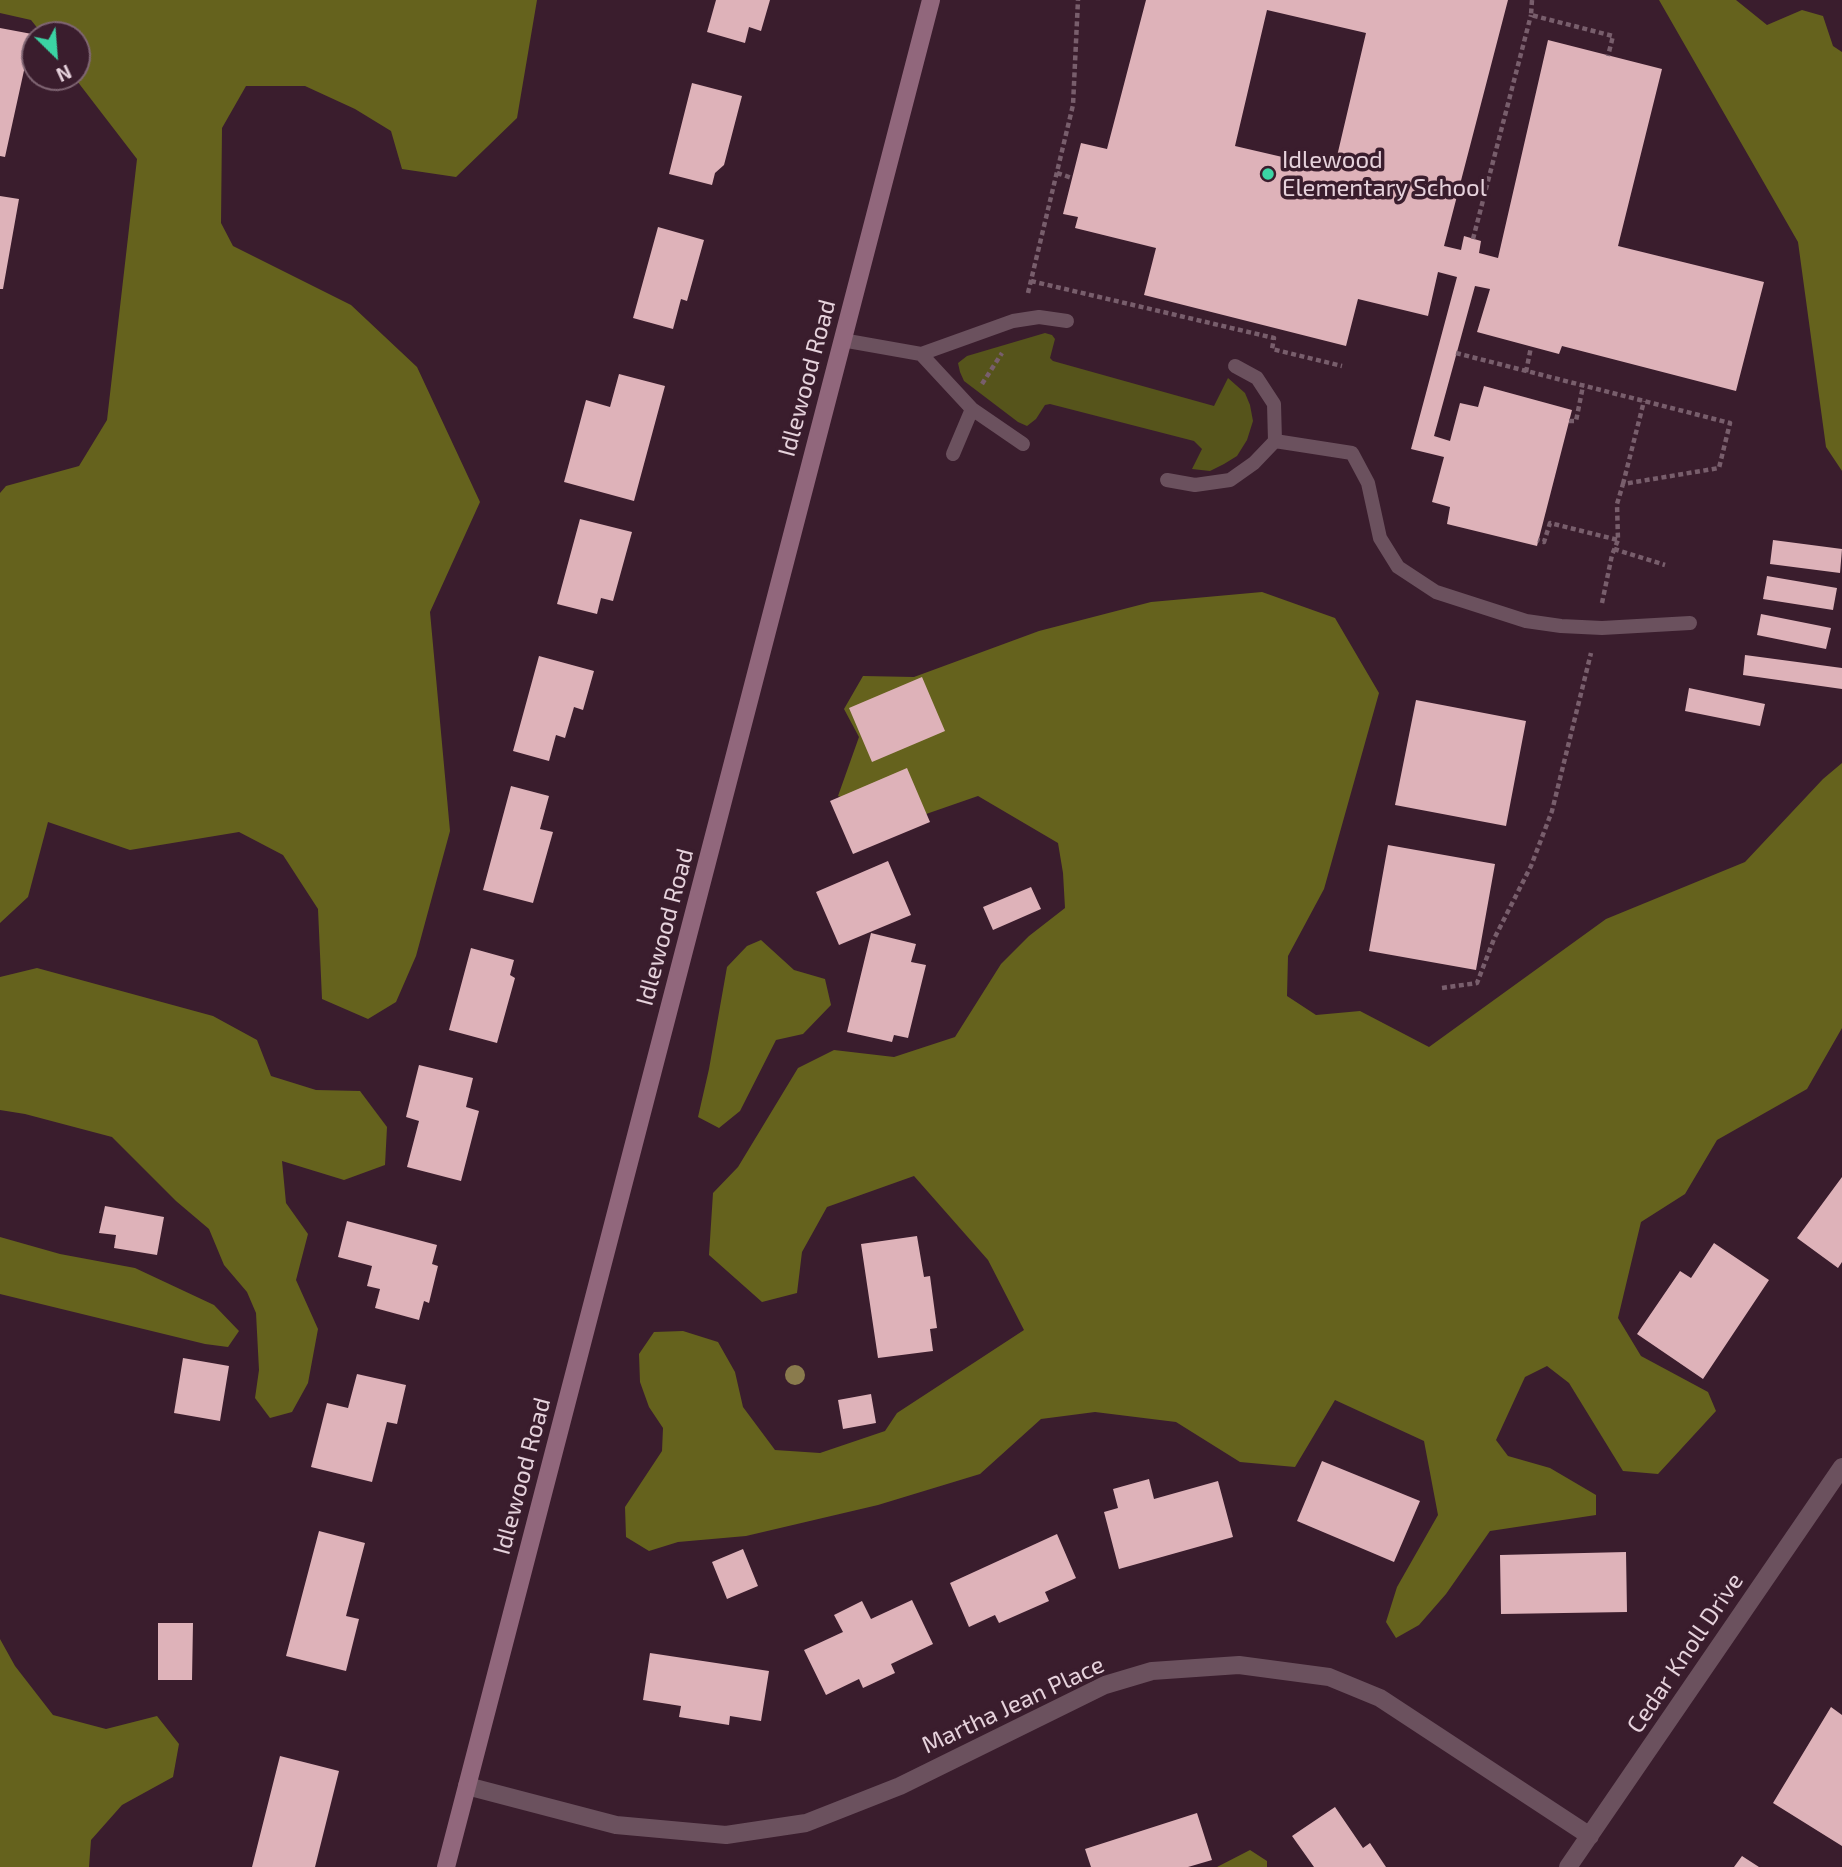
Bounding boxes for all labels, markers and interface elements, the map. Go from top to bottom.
north arrow [21,21,91,91]
text: N [53,60,75,87]
place label: Idlewood Elementary School [1282,146,1487,202]
marker: Idlewood Elementary School [1260,166,1276,182]
street label: Idlewood Road [772,296,842,460]
street label: Idlewood Road [630,845,700,1009]
street label: Idlewood Road [487,1394,557,1558]
street label: Cedar Knoll Drive [1621,1568,1749,1738]
street label: Martha Jean Place [917,1650,1109,1760]

